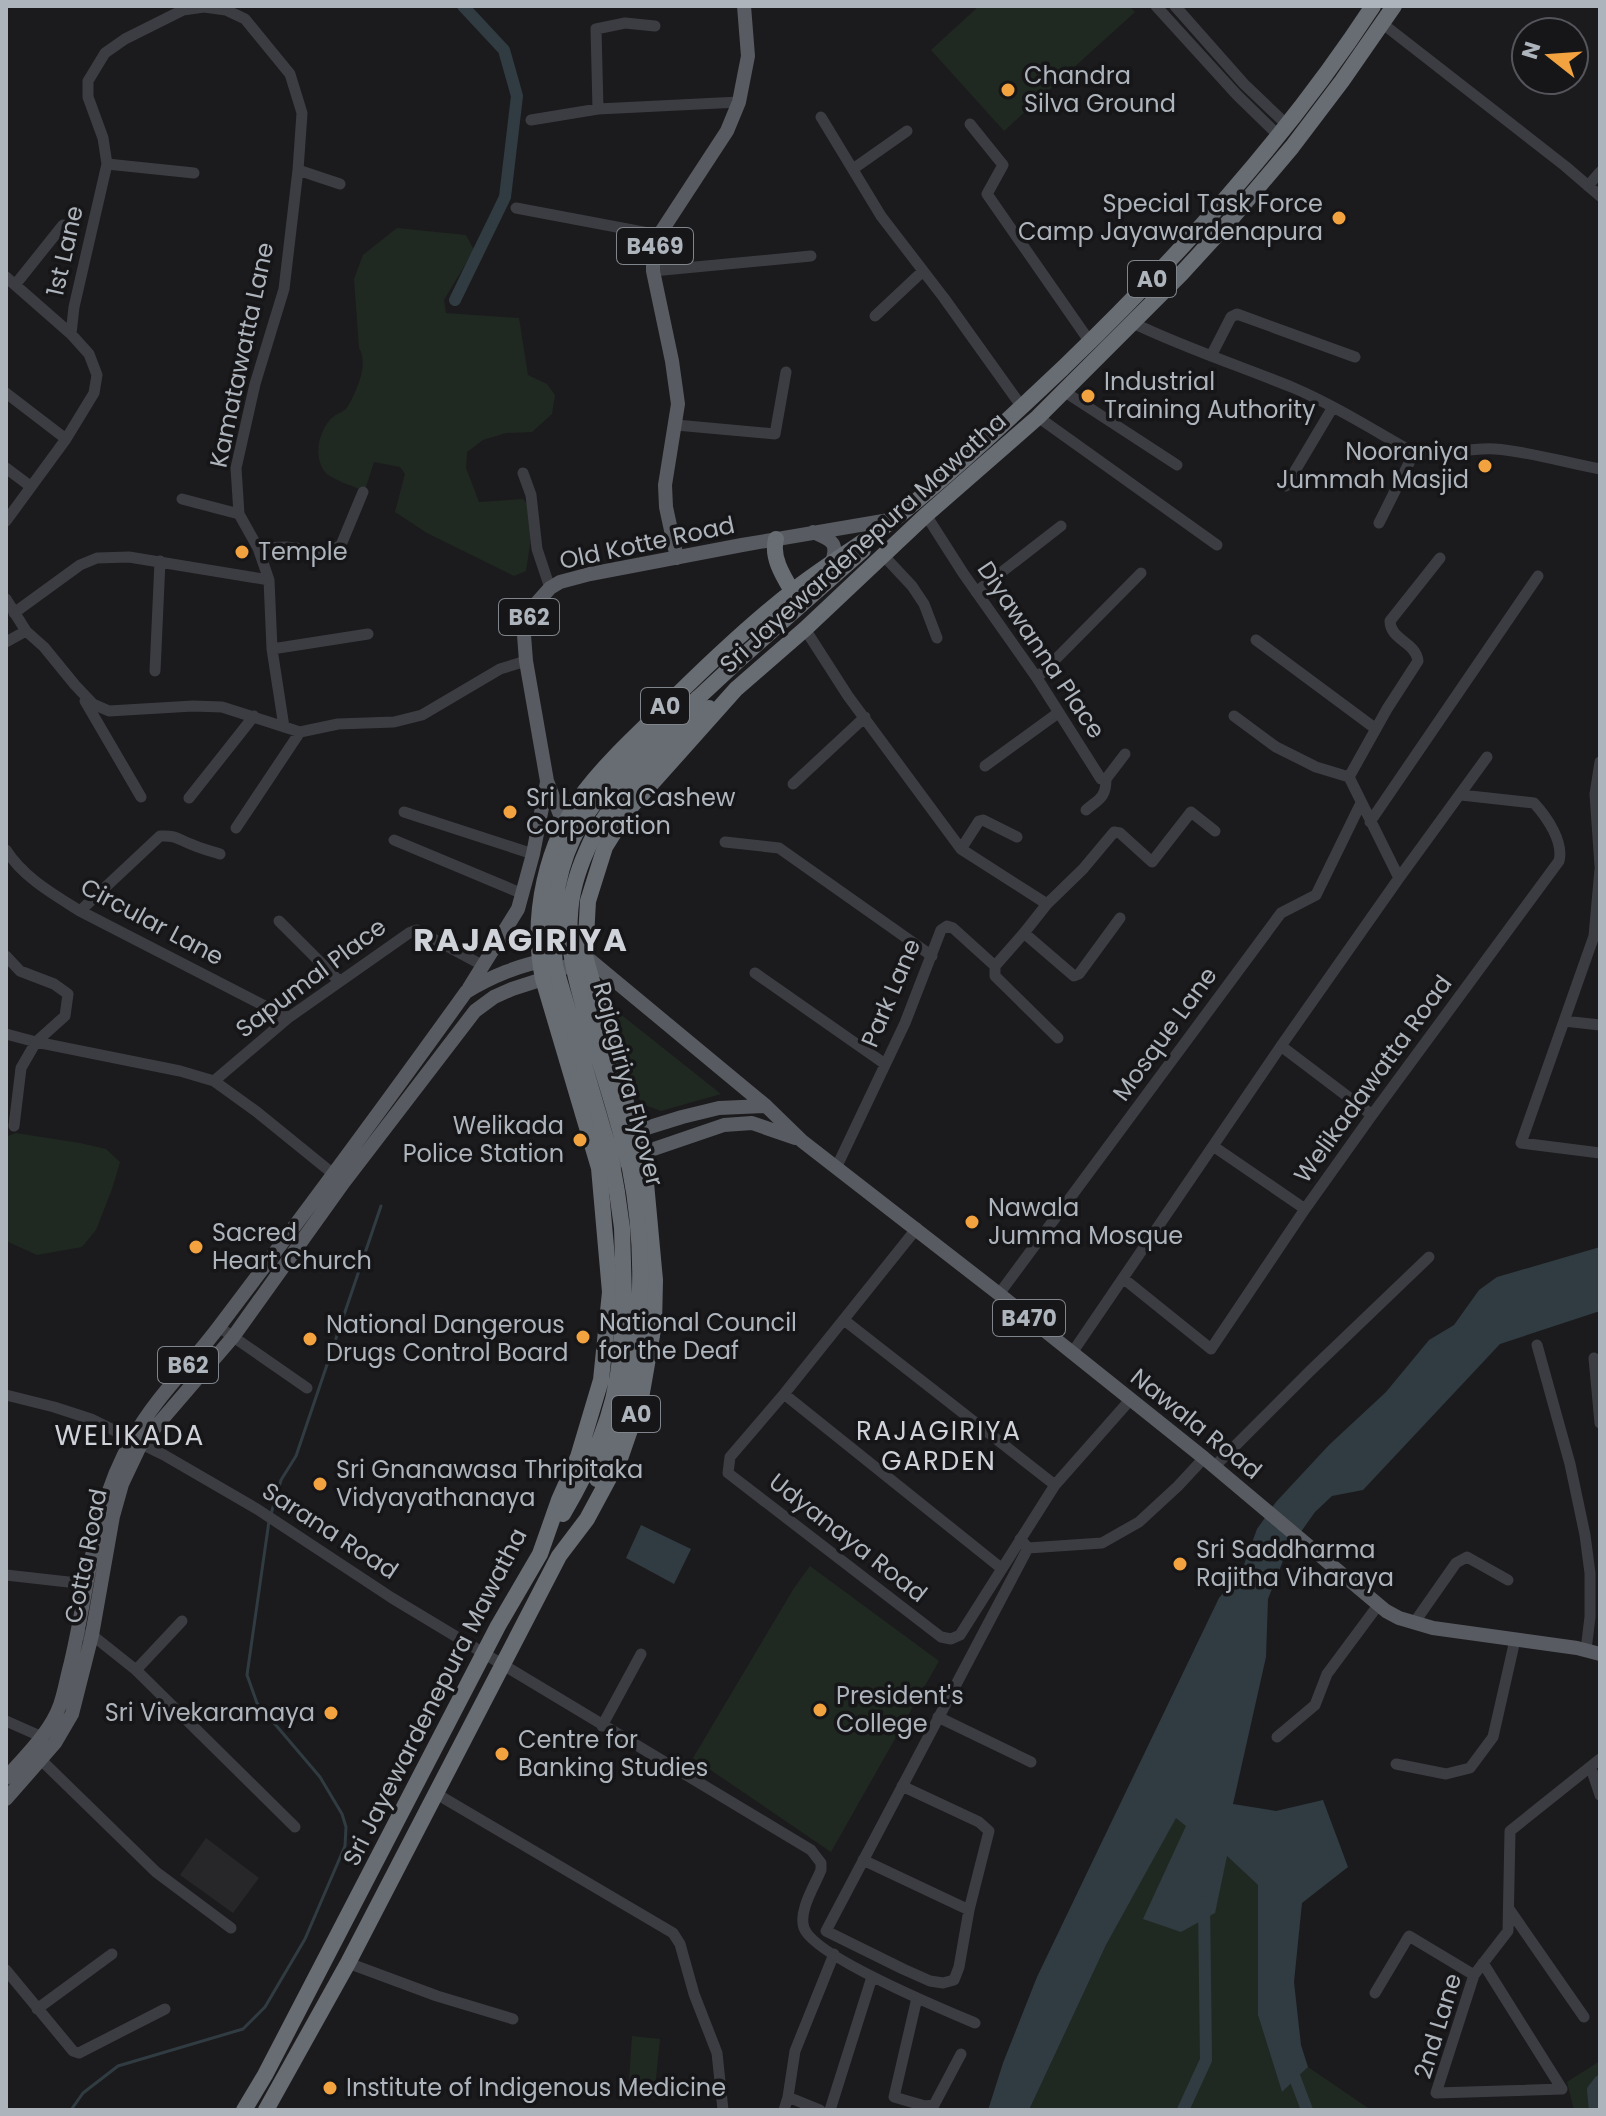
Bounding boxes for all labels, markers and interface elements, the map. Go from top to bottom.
north arrow [1510,16,1590,96]
text: N [1514,38,1549,63]
place label: Chandra Silva Ground [1024,59,1176,120]
marker: Chandra Silva Ground [999,81,1017,99]
place label: Special Task Force Camp Jayawardenapura [1018,187,1323,248]
street label: 1st Lane [38,202,91,300]
marker: Special Task Force Camp Jayawardenapura [1330,209,1348,227]
road number: B469 [617,228,693,264]
street label: Kamatawatta Lane [202,239,281,470]
road number: A0 [1128,261,1176,297]
place label: Industrial Training Authority [1104,365,1316,426]
marker: Industrial Training Authority [1079,387,1097,405]
street label: Sri Jayewardenepura Mawatha [712,405,1013,680]
place label: Nooraniya Jummah Masjid [1276,435,1469,496]
marker: Nooraniya Jummah Masjid [1476,457,1494,475]
street label: Old Kotte Road [556,508,738,577]
place label: Temple [258,535,348,568]
marker: Temple [233,543,251,561]
street label: Diyawanna Place [970,555,1113,745]
road number: B62 [499,599,559,635]
road number: A0 [641,688,689,724]
place label: Sri Lanka Cashew Corporation [526,781,736,842]
marker: Sri Lanka Cashew Corporation [501,803,519,821]
street label: Circular Lane [75,870,230,973]
street label: Sapumal Place [229,910,393,1045]
district label: RAJAGIRIYA [413,917,629,962]
street label: Park Lane [853,934,928,1052]
street label: Mosque Lane [1105,960,1224,1107]
street label: Welikadawatta Road [1286,968,1459,1189]
street label: Rajagiriya Flyover [585,978,672,1190]
place label: Welikada Police Station [403,1109,564,1170]
marker: Welikada Police Station [571,1131,589,1149]
place label: Nawala Jumma Mosque [988,1191,1183,1252]
marker: Nawala Jumma Mosque [963,1213,981,1231]
place label: Sacred Heart Church [212,1216,372,1277]
marker: Sacred Heart Church [187,1238,205,1256]
road number: B470 [993,1300,1065,1336]
place label: National Council for the Deaf [599,1306,797,1367]
place label: National Dangerous Drugs Control Board [326,1308,569,1369]
marker: National Council for the Deaf [574,1328,592,1346]
marker: National Dangerous Drugs Control Board [301,1330,319,1348]
road number: B62 [158,1347,218,1383]
street label: Nawala Road [1124,1360,1269,1487]
road number: A0 [612,1396,660,1432]
district label: RAJAGIRIYA GARDEN [856,1413,1022,1479]
district label: WELIKADA [55,1416,206,1455]
place label: Sri Gnanawasa Thripitaka Vidyayathanaya [336,1453,643,1514]
street label: Udyanaya Road [762,1465,934,1610]
street label: Sarana Road [256,1474,405,1587]
marker: Sri Gnanawasa Thripitaka Vidyayathanaya [311,1475,329,1493]
street label: Cotta Road [56,1486,115,1626]
street label: Sri Jayewardenepura Mawatha [335,1522,534,1871]
place label: Sri Saddharma Rajitha Viharaya [1196,1533,1394,1594]
marker: Sri Saddharma Rajitha Viharaya [1171,1555,1189,1573]
place label: President's College [836,1679,964,1740]
place label: Sri Vivekaramaya [105,1696,315,1729]
marker: President's College [811,1701,829,1719]
marker: Sri Vivekaramaya [322,1704,340,1722]
place label: Centre for Banking Studies [518,1723,708,1784]
marker: Centre for Banking Studies [493,1745,511,1763]
street label: 2nd Lane [1406,1969,1469,2083]
place label: Institute of Indigenous Medicine [346,2071,726,2104]
marker: Institute of Indigenous Medicine [321,2079,339,2097]

